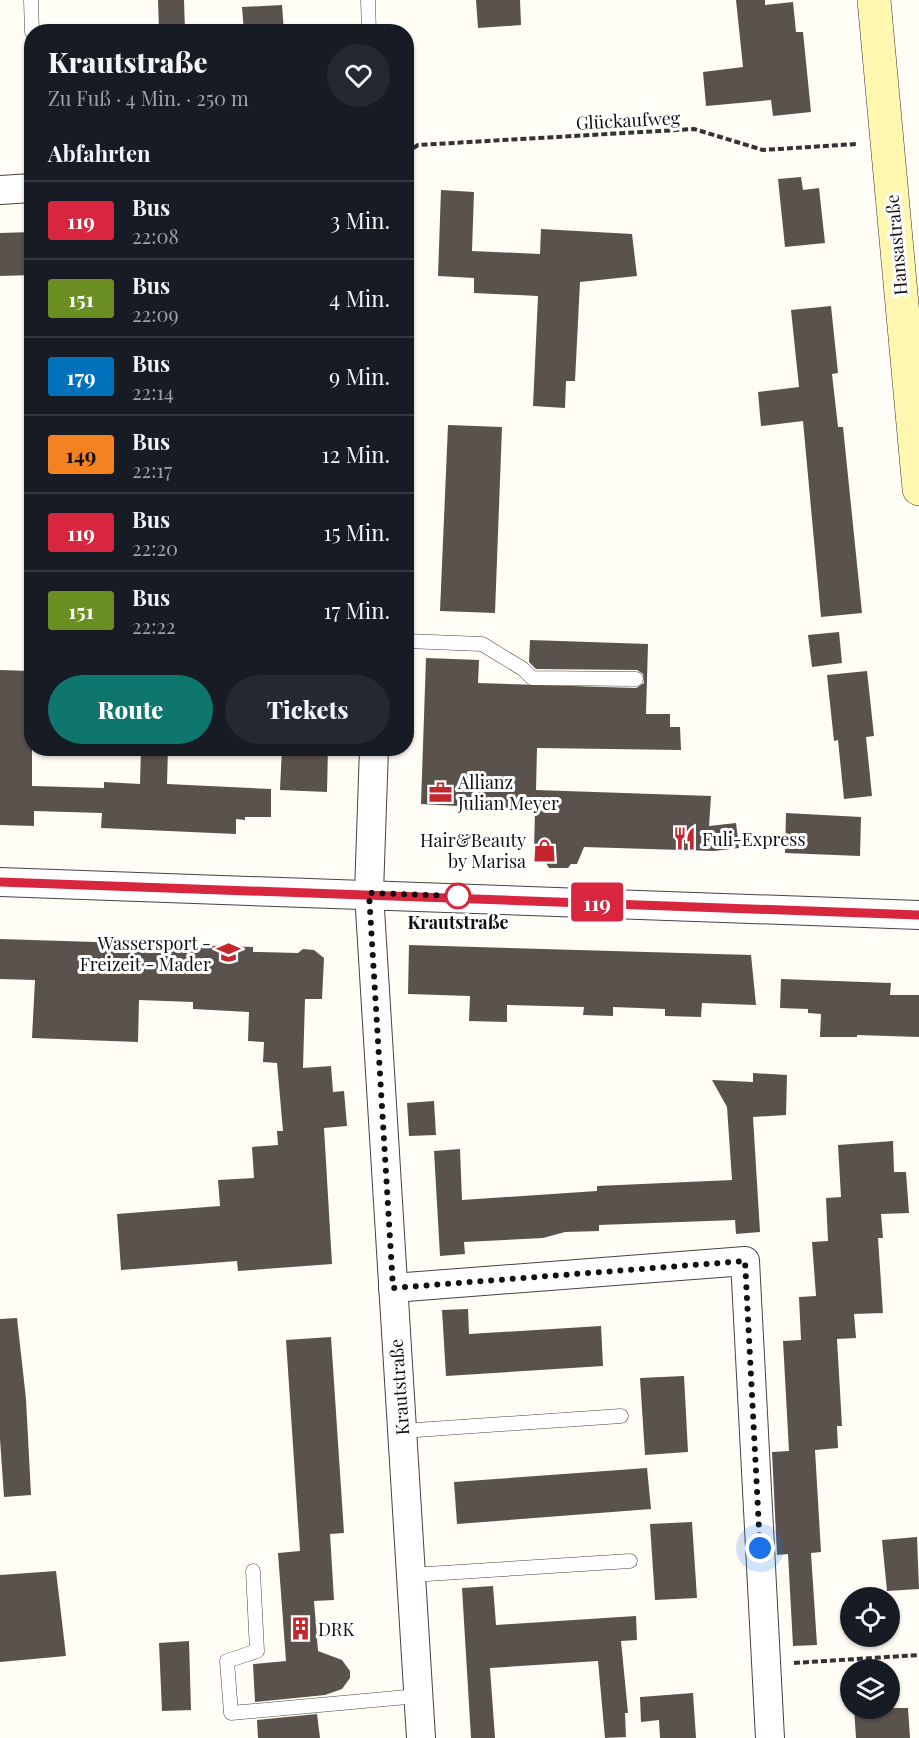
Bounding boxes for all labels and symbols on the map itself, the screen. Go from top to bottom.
street label: Glückaufweg [575,105,681,135]
street label: Hansastraße [880,194,912,296]
place label: Allianz Julian Meyer [457,770,559,815]
office icon: Allianz Julian Meyer [427,779,453,805]
restaurant icon: Fuli-Express [671,826,697,852]
place label: Fuli-Express [702,827,805,851]
place label: Hair&Beauty by Marisa [420,828,526,873]
shop icon: Hair&Beauty by Marisa [531,837,557,863]
line badge: 119 [562,882,632,922]
marker: Krautstraße [445,883,471,909]
place label: Krautstraße [407,910,509,934]
place label: Wassersport - Freizeit - Mader [80,931,211,976]
school or university icon: Wassersport - Freizeit - Mader [216,940,242,966]
street label: Krautstraße [384,1338,414,1436]
your location [745,1533,775,1563]
building icon: DRK [287,1616,313,1642]
place label: DRK [318,1617,355,1641]

